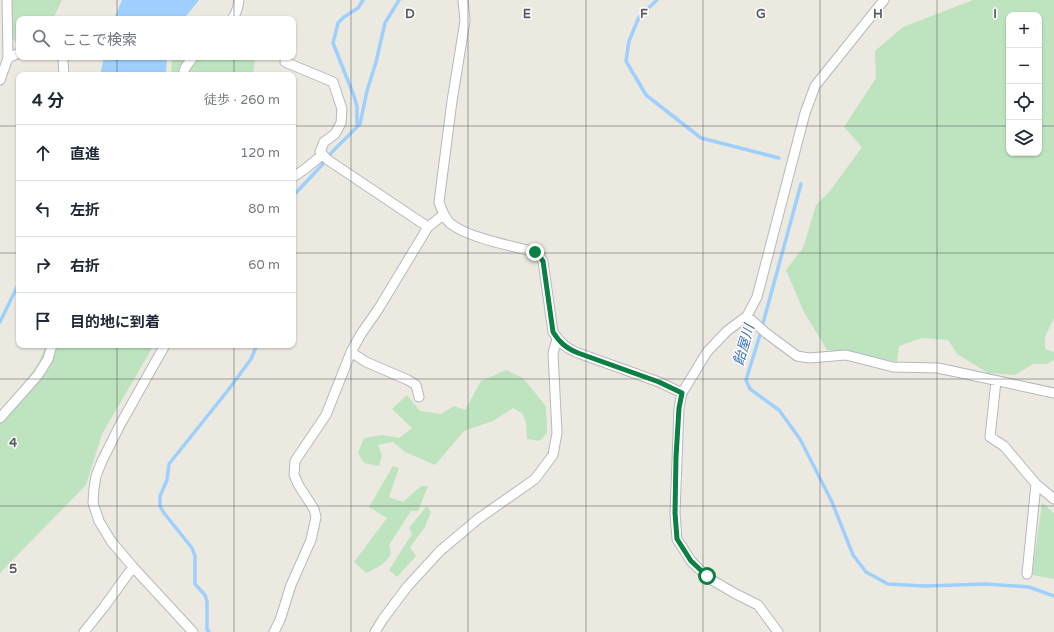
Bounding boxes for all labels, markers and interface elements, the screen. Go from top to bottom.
text: D [405,6,415,22]
text: E [523,6,531,22]
text: F [640,6,648,22]
text: G [756,6,766,22]
text: H [873,6,883,22]
text: I [993,6,997,22]
map controls [1006,12,1042,156]
button: + [1006,12,1042,48]
search box [16,16,296,60]
icon: search [30,27,52,49]
text: ここで検索 [62,31,137,49]
button: − [1006,48,1042,84]
button: locate [1006,84,1042,120]
text: 4 分 [32,90,64,111]
text: 徒歩 · 260 m [204,92,280,108]
button: layers [1006,120,1042,156]
icon: ahead [32,142,54,164]
text: 直進 [70,145,100,163]
text: 120 m [240,145,280,161]
icon: left [32,198,54,220]
text: 左折 [70,201,100,219]
text: 80 m [248,201,280,217]
route end [526,243,544,261]
icon: right [32,254,54,276]
text: 右折 [70,257,100,275]
text: 60 m [248,257,280,273]
icon: arrive [32,310,54,332]
text: 目的地に到着 [70,313,160,331]
water label: 飴屋川 [730,321,759,368]
text: 4 [9,435,18,451]
text: 5 [9,561,17,577]
route start [698,567,716,585]

